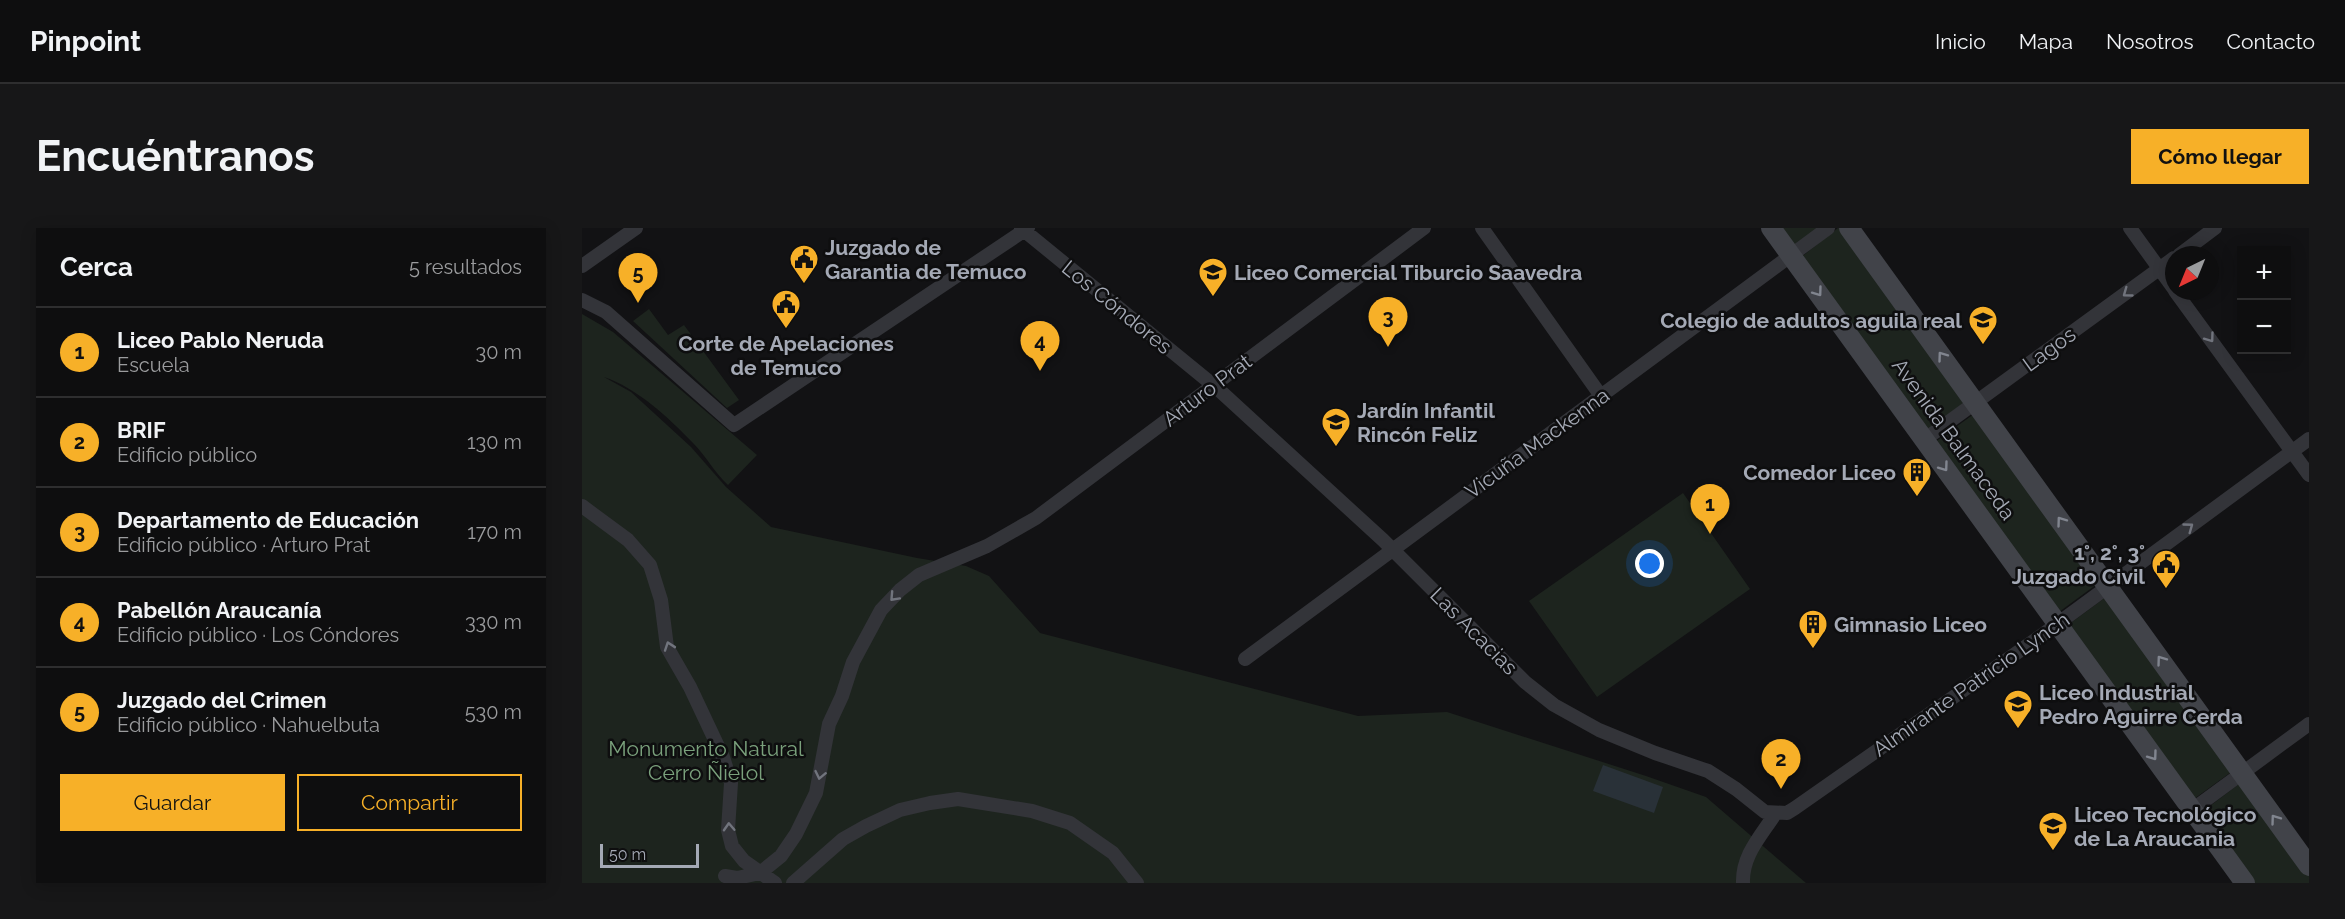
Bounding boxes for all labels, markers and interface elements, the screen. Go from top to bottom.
text: Pinpoint [30,25,141,58]
text: Inicio [1935,29,1986,54]
text: Mapa [2019,29,2073,54]
text: Nosotros [2106,29,2194,54]
text: Contacto [2227,29,2315,54]
button: Cómo llegar [2131,129,2309,184]
text: Encuéntranos [36,132,315,181]
place label: Juzgado de Garantia de Temuco [825,235,1027,284]
public building icon: Juzgado de Garantia de Temuco [788,243,820,285]
north arrow [2165,246,2219,300]
map controls [2237,246,2291,354]
button: + [2237,246,2291,300]
text: Cerca [60,252,133,282]
pin: 5 [618,254,658,303]
text: 5 resultados [409,255,522,279]
street label: Los Cóndores [1057,255,1177,359]
school or university icon: Liceo Comercial Tiburcio Saavedra [1197,256,1229,298]
place label: Liceo Comercial Tiburcio Saavedra [1234,260,1582,285]
one-way arrow [1811,286,1822,297]
one-way arrow [2122,286,2133,297]
public building icon: Corte de Apelaciones de Temuco [770,288,802,330]
pin: 3 [1368,298,1408,347]
button: − [2237,300,2291,354]
school or university icon: Colegio de adultos aguila real [1967,304,1999,346]
place label: Colegio de adultos aguila real [1660,308,1962,333]
street label: Lagos [2018,321,2080,377]
pin: 4 [1020,322,1060,371]
text: Liceo Pablo Neruda [117,327,324,353]
place label: Corte de Apelaciones de Temuco [678,331,894,380]
one-way arrow [2203,332,2214,343]
text: 1 [75,340,84,364]
text: 30 m [476,340,522,364]
street label: Arturo Prat [1158,348,1256,432]
one-way arrow [1938,351,1949,362]
text: Escuela [117,353,190,377]
street label: Avenida Balmaceda [1887,353,2021,525]
street label: Vicuña Mackenna [1460,382,1614,504]
place label: Jardín Infantil Rincón Feliz [1357,398,1495,447]
school or university icon: Jardín Infantil Rincón Feliz [1320,406,1352,448]
text: BRIF [117,417,166,443]
text: 2 [74,430,85,454]
text: 130 m [467,430,522,454]
text: Edificio público [117,443,257,467]
building icon: Comedor Liceo [1901,456,1933,498]
place label: Comedor Liceo [1743,460,1896,485]
one-way arrow [1937,461,1948,472]
pin: 1 [1690,484,1730,534]
text: Departamento de Educación [117,507,419,533]
one-way arrow [2058,517,2069,528]
text: 3 [74,520,85,544]
text: 170 m [467,520,522,544]
one-way arrow [2183,523,2194,534]
text: Edificio público · Arturo Prat [117,533,370,557]
place label: 1°, 2°, 3° Juzgado Civil [2012,540,2145,589]
public building icon: 1°, 2°, 3° Juzgado Civil [2150,548,2182,590]
your location [1635,549,1664,578]
street label: Las Acacias [1425,582,1523,680]
one-way arrow [890,590,901,601]
text: Pabellón Araucanía [117,597,322,623]
street label: Almirante Patricio Lynch [1868,607,2074,761]
building icon: Gimnasio Liceo [1797,608,1829,650]
text: 4 [74,610,85,634]
text: 330 m [465,610,522,634]
place label: Gimnasio Liceo [1834,612,1987,637]
text: Edificio público · Los Cóndores [117,623,399,647]
one-way arrow [664,641,676,652]
one-way arrow [2157,656,2168,667]
place label: Liceo Industrial Pedro Aguirre Cerda [2039,680,2243,729]
text: Juzgado del Crimen [117,687,327,713]
school or university icon: Liceo Industrial Pedro Aguirre Cerda [2002,688,2034,730]
text: 5 [74,700,85,724]
text: 530 m [465,700,522,724]
text: Edificio público · Nahuelbuta [117,713,380,737]
park label: Monumento Natural Cerro Ñielol [608,736,804,785]
pin: 2 [1762,740,1800,789]
one-way arrow [2146,749,2157,760]
one-way arrow [814,770,827,780]
button: Guardar [60,774,285,831]
button: Compartir [297,774,522,831]
place label: Liceo Tecnológico de La Araucania [2074,802,2257,851]
school or university icon: Liceo Tecnológico de La Araucania [2037,810,2069,852]
one-way arrow [2271,814,2282,825]
one-way arrow [723,822,736,831]
scale bar [600,841,699,868]
text: 50 m [609,845,646,864]

